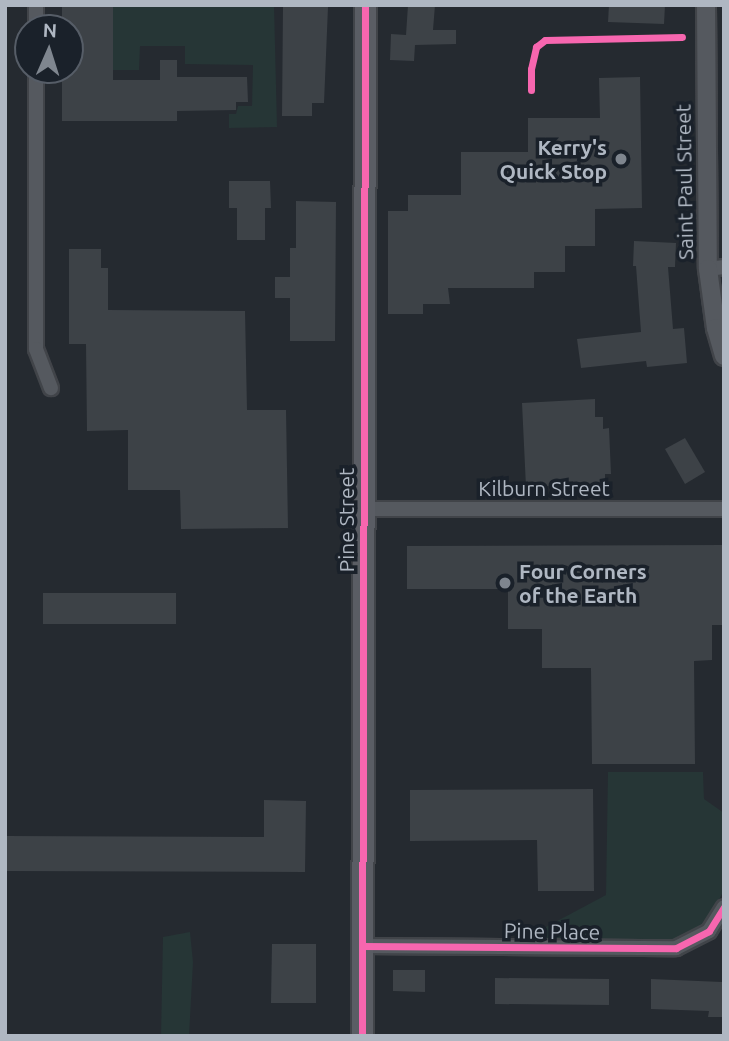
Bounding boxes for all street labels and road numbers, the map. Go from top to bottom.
street label: Saint Paul Street [670,104,698,260]
street label: Pine Street [333,468,359,572]
street label: Kilburn Street [478,475,610,501]
street label: Pine Place [504,918,600,944]

